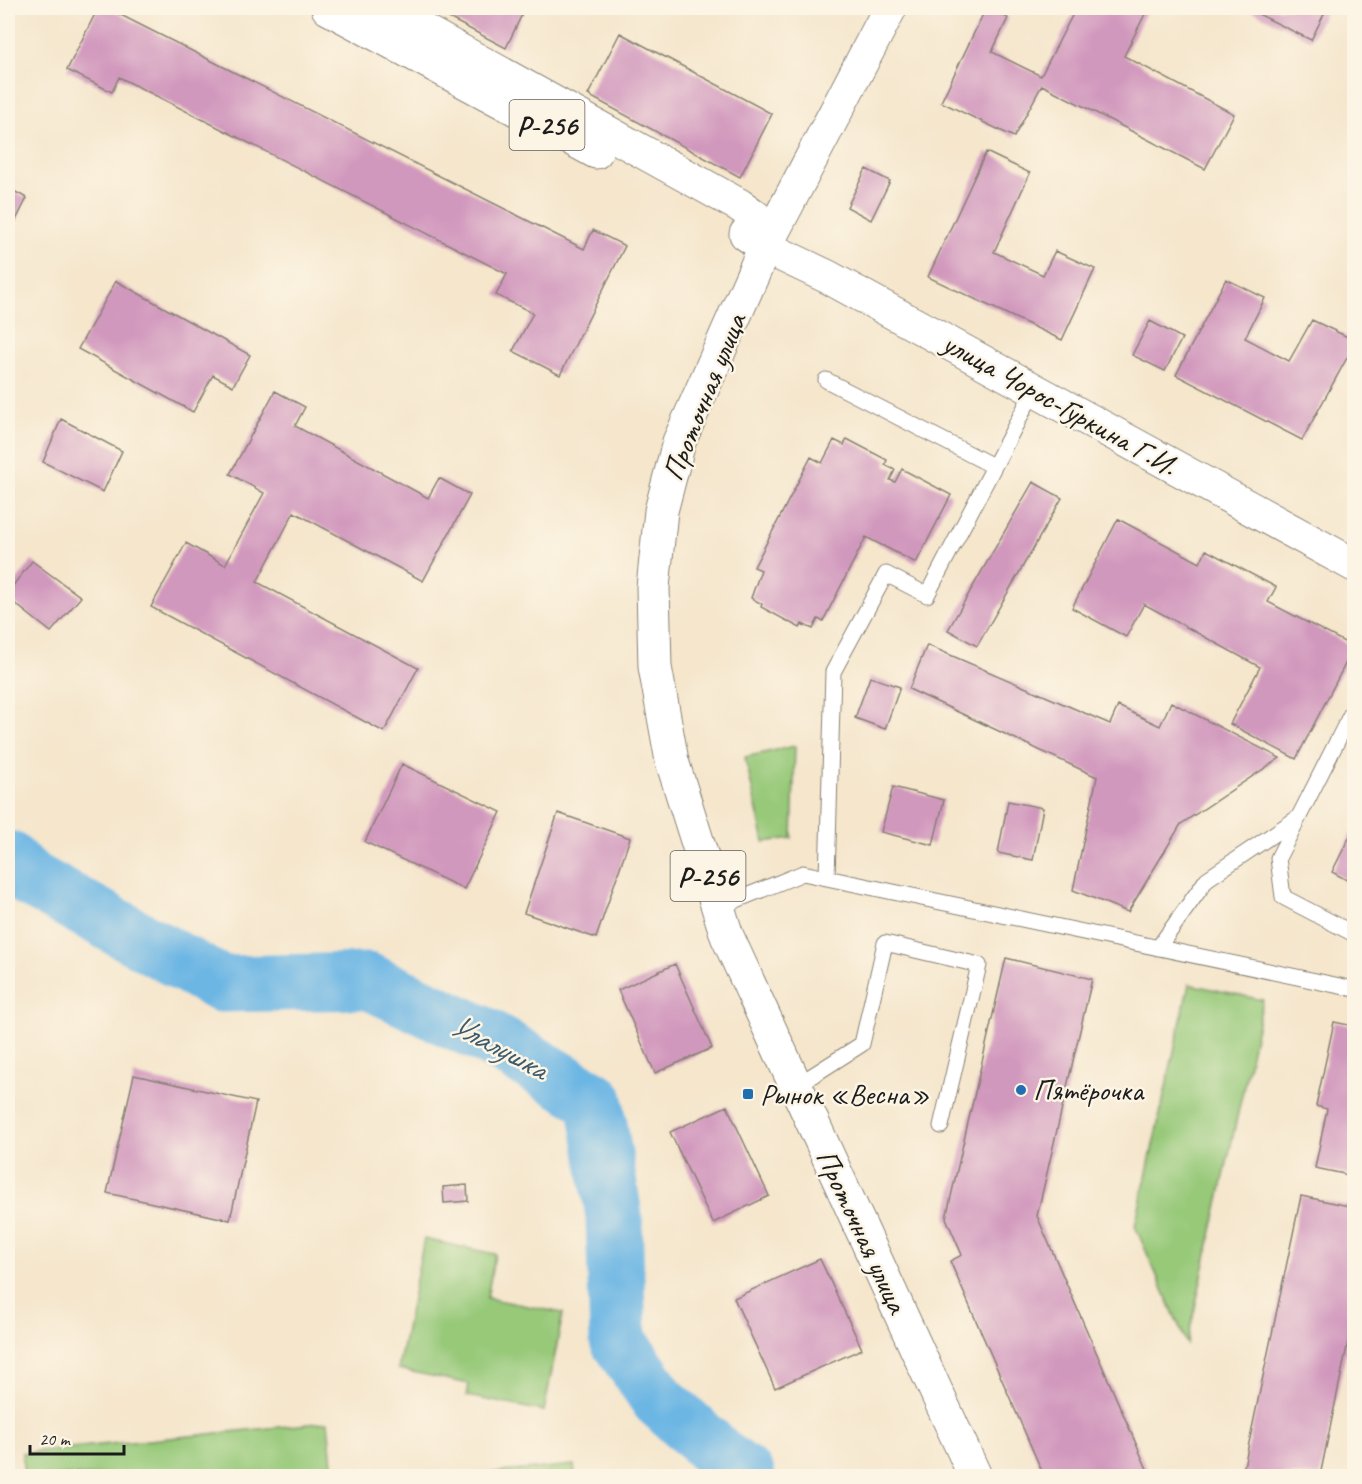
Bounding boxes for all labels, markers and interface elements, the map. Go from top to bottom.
road number: Р-256 [510,100,584,150]
street label: Проточная улица [653,306,755,486]
street label: улица Чорос-Гуркина Г.И. [934,323,1184,484]
road number: Р-256 [670,851,746,901]
water label: Улалушка [443,1004,558,1091]
place label: Пятёрочка [1033,1071,1145,1109]
place label: Рынок «Весна» [760,1075,930,1113]
marker: Пятёрочка [1014,1083,1028,1097]
marker: Рынок «Весна» [741,1087,755,1101]
street label: Проточная улица [807,1143,917,1321]
scale bar [30,1418,124,1456]
text: 20 m [39,1428,72,1450]

